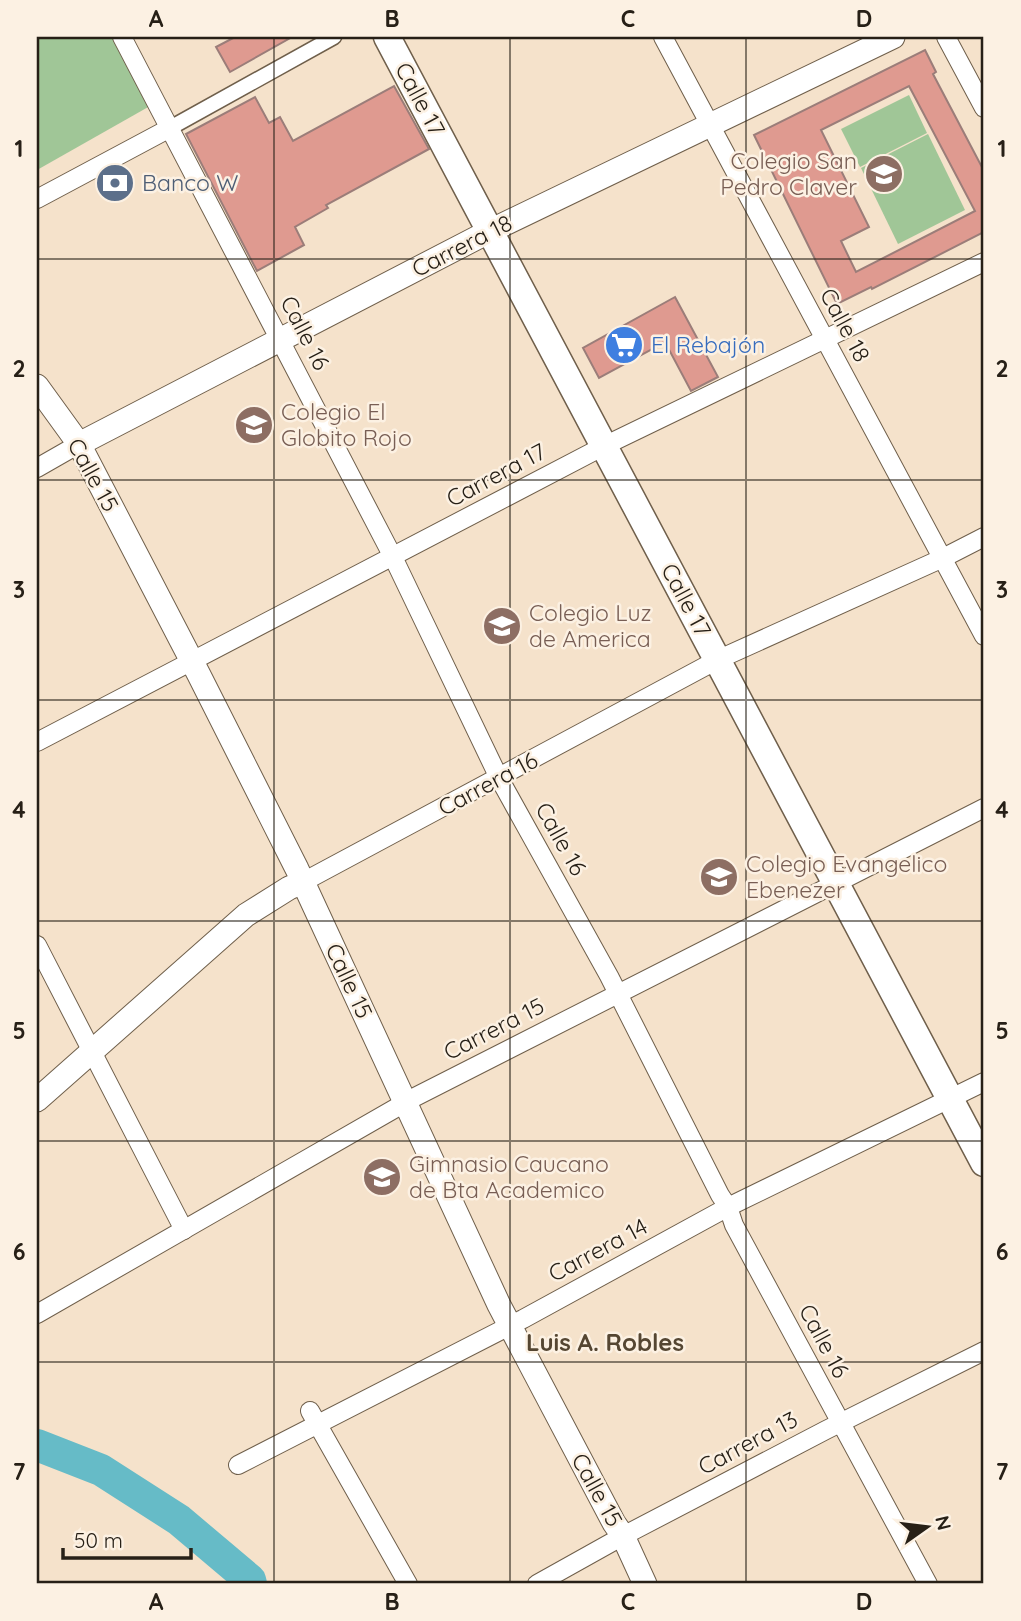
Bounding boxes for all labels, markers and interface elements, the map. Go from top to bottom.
text: A [149,4,164,33]
text: B [384,4,400,33]
text: C [621,4,635,33]
text: D [856,4,872,33]
street label: Calle 17 [389,57,452,141]
text: 1 [15,134,23,163]
text: 1 [998,134,1006,163]
place label: Colegio San Pedro Claver [720,146,857,201]
school or university icon: Colegio San Pedro Claver [863,153,905,195]
bank icon: Banco W [94,162,136,204]
place label: Banco W [142,168,239,197]
street label: Carrera 18 [407,208,517,283]
street label: Calle 18 [814,283,877,367]
street label: Calle 16 [274,291,336,375]
supermarket icon: El Rebajón [603,324,645,366]
place label: El Rebajón [651,330,765,359]
text: 2 [12,354,26,383]
text: 2 [995,354,1009,383]
place label: Colegio El Globito Rojo [281,397,412,452]
school or university icon: Colegio El Globito Rojo [233,404,275,446]
street label: Calle 15 [61,433,125,517]
street label: Carrera 17 [441,436,551,513]
street label: Calle 17 [655,558,718,642]
text: 3 [13,575,25,604]
text: 3 [996,575,1008,604]
place label: Colegio Luz de America [529,598,652,653]
school or university icon: Colegio Luz de America [481,605,523,647]
street label: Carrera 16 [433,745,543,822]
text: 4 [12,795,26,824]
text: 4 [995,795,1009,824]
street label: Calle 16 [529,797,593,881]
place label: Colegio Evangelico Ebenezer [746,849,947,904]
school or university icon: Colegio Evangelico Ebenezer [698,856,740,898]
street label: Calle 15 [319,939,379,1023]
street label: Carrera 15 [439,991,549,1066]
text: 5 [12,1016,26,1045]
text: 5 [995,1016,1009,1045]
place label: Gimnasio Caucano de Bta Academico [409,1149,609,1204]
school or university icon: Gimnasio Caucano de Bta Academico [361,1156,403,1198]
street label: Carrera 14 [543,1211,652,1288]
text: 6 [13,1237,25,1266]
text: 6 [996,1237,1008,1266]
street label: Calle 16 [793,1299,856,1383]
district label: Luis A. Robles [526,1327,684,1357]
street label: Carrera 13 [693,1404,802,1481]
street label: Calle 15 [565,1448,629,1532]
text: 7 [13,1457,26,1486]
text: 7 [996,1457,1009,1486]
north arrow [892,1492,962,1562]
text: N [930,1513,957,1533]
scale bar [63,1516,191,1560]
text: 50 m [74,1527,123,1553]
text: A [149,1587,164,1616]
text: B [384,1587,400,1616]
text: C [621,1587,635,1616]
text: D [856,1587,872,1616]

